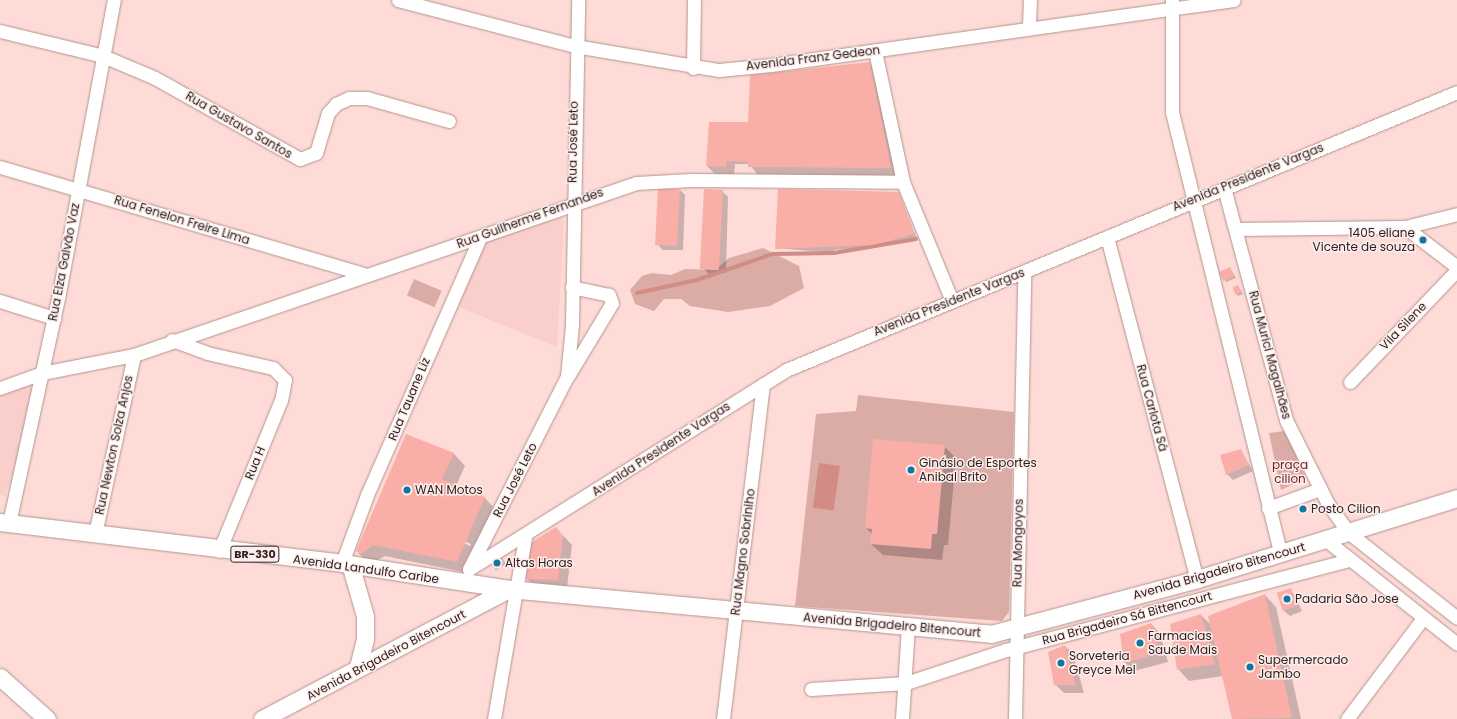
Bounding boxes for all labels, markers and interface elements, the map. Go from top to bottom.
street label: Avenida Franz Gedeon [745,43,881,73]
street label: Rua Gustavo Santos [183,89,295,161]
street label: Rua José Leto [565,101,581,183]
street label: Avenida Presidente Vargas [1170,140,1326,214]
street label: Rua Guilherme Fernandes [455,185,605,251]
street label: Rua Fenelon Freire Lima [112,192,252,248]
street label: Rua Elza Galvão Vaz [45,202,83,322]
place label: 1405 eliane Vicente de souza [1313,226,1415,254]
marker: 1405 eliane Vicente de souza [1418,235,1428,245]
street label: Avenida Presidente Vargas [871,265,1027,339]
street label: Rua Murici Magalhães [1246,289,1294,421]
street label: Vila Silene [1377,299,1429,353]
street label: Rua Tauane Liz [385,355,433,443]
street label: Rua Carlota Sá [1133,363,1171,453]
street label: Rua Newton Solza Anjos [92,374,136,516]
street label: Avenida Presidente Vargas [589,399,733,499]
street label: Rua José Leto [490,440,540,520]
street label: Rua H [242,444,268,482]
place label: Ginásio de Esportes Anibal Brito [919,456,1037,484]
park label: praça cilion [1272,458,1308,486]
marker: Ginásio de Esportes Anibal Brito [906,465,916,475]
place label: WAN Motos [415,483,483,497]
marker: WAN Motos [402,485,412,495]
street label: Rua Magno Sobriniho [728,488,758,616]
street label: Rua Mongoyos [1010,499,1026,587]
place label: Posto Cilion [1311,502,1381,516]
marker: Posto Cilion [1298,504,1308,514]
street label: Avenida Brigadeiro Bitencourt [1131,539,1307,603]
road number: BR-330 [230,545,280,563]
street label: Avenida Landulfo Caribe [292,552,440,586]
place label: Altas Horas [505,556,573,570]
marker: Altas Horas [492,558,502,568]
street label: Rua Brigadeiro Sá Bittencourt [1041,588,1213,648]
place label: Padaria São Jose [1295,592,1399,606]
marker: Padaria São Jose [1282,594,1292,604]
street label: Avenida Brigadeiro Bitencourt [304,607,468,703]
street label: Avenida Brigadeiro Bitencourt [802,610,982,640]
place label: Farmacias Saude Mais [1148,629,1217,657]
marker: Farmacias Saude Mais [1135,638,1145,648]
place label: Sorveteria Greyce Mel [1069,649,1136,677]
place label: Supermercado Jambo [1258,653,1348,681]
marker: Sorveteria Greyce Mel [1056,658,1066,668]
marker: Supermercado Jambo [1245,662,1255,672]

